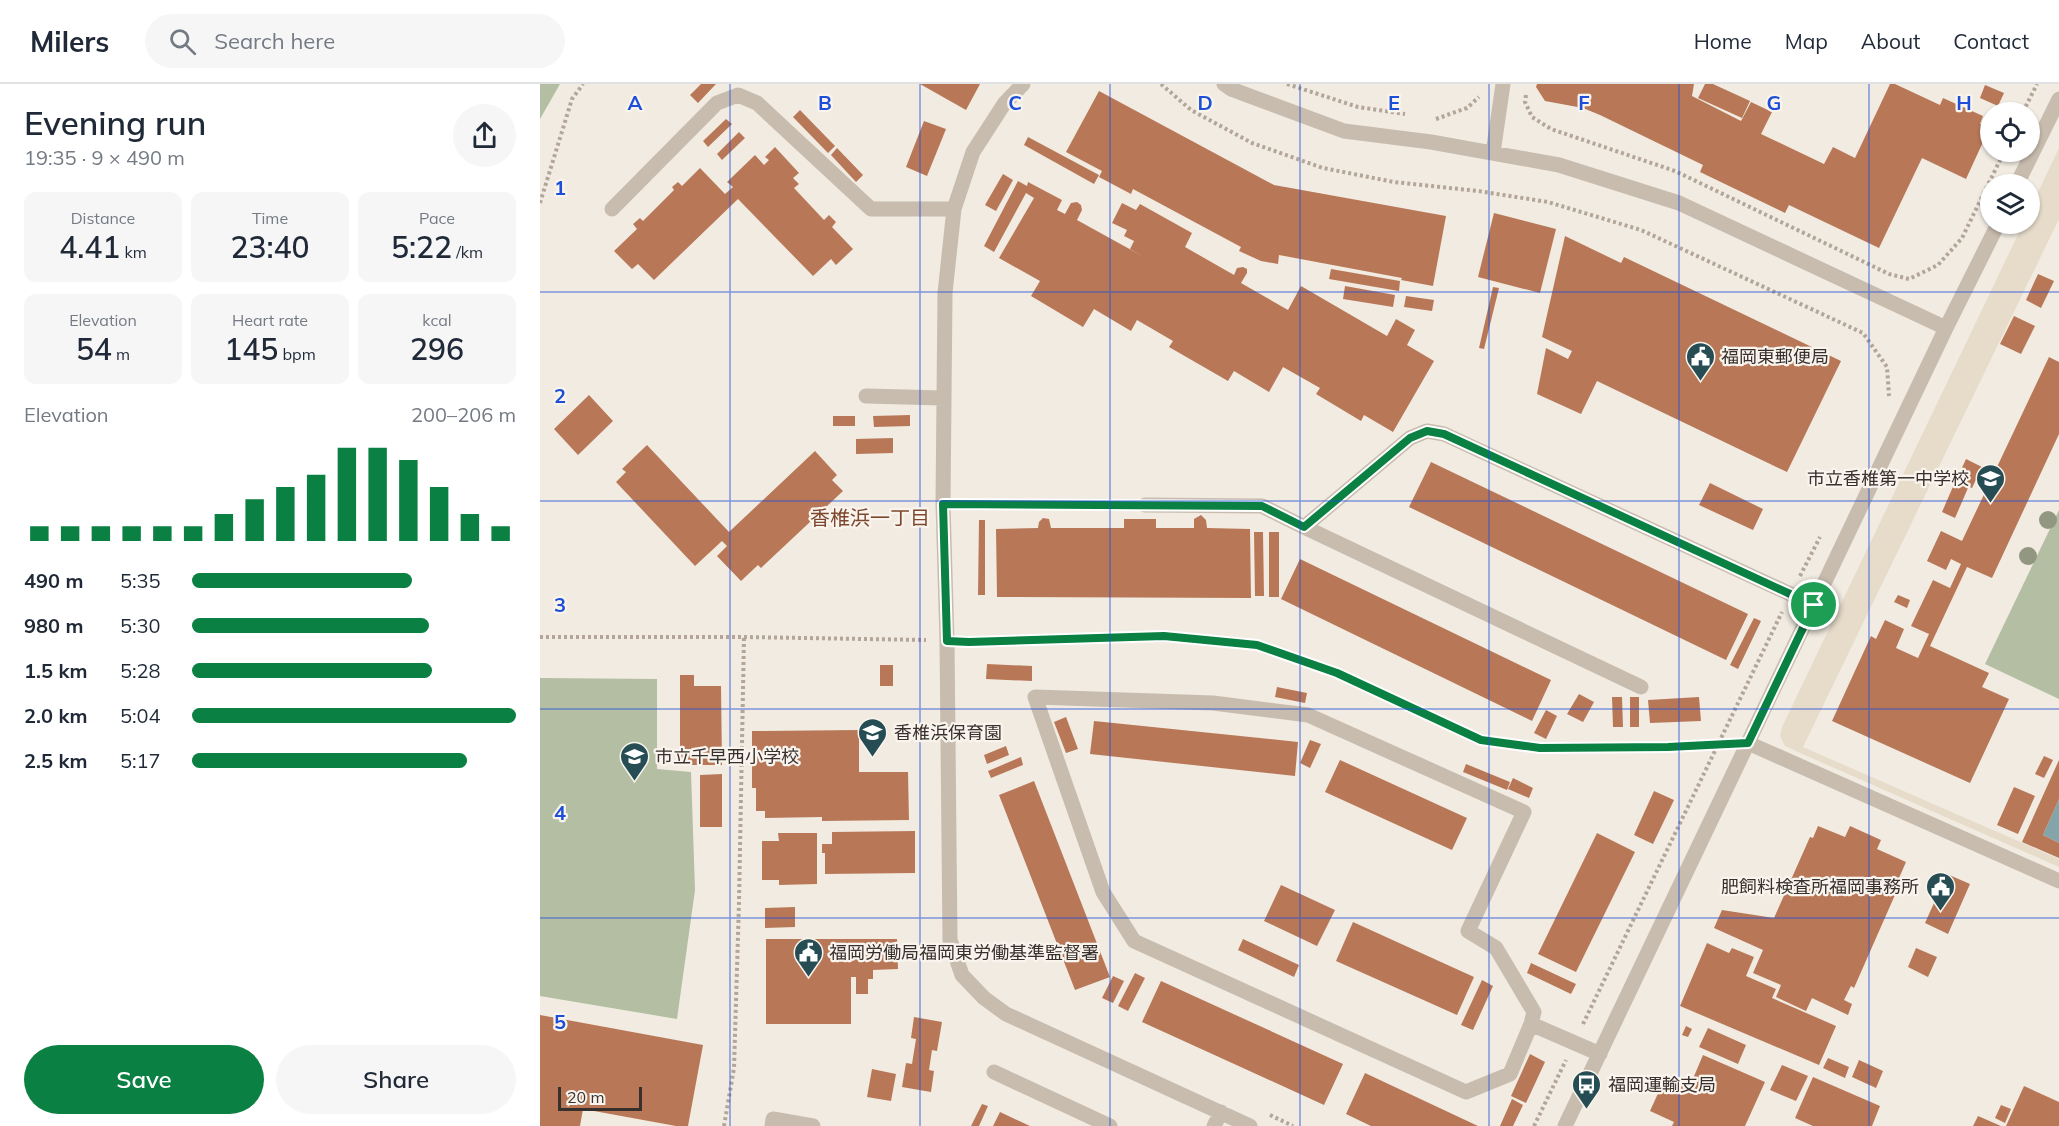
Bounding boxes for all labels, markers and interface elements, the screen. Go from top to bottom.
search box [145,14,565,68]
text: Milers [30,24,109,59]
icon: search [166,25,199,58]
text: Search here [214,27,335,55]
text: Home [1694,28,1752,54]
text: Map [1785,28,1828,54]
text: About [1861,28,1920,54]
text: Contact [1953,28,2029,54]
text: A [628,90,643,115]
text: B [818,90,832,115]
text: C [1008,90,1022,115]
text: D [1197,90,1213,115]
text: E [1388,90,1400,115]
text: F [1578,90,1590,115]
text: G [1767,90,1781,115]
text: H [1956,90,1972,115]
text: Evening run [24,102,206,143]
map controls [1980,102,2040,234]
button: locate [1980,102,2040,162]
button: share [453,104,516,167]
text: 19:35 · 9 × 490 m [24,145,185,170]
button: layers [1980,174,2040,234]
text: 1 [554,175,566,200]
text: Distance [71,208,135,228]
text: Time [252,208,288,228]
text: Pace [419,208,455,228]
text: 4.41 [59,228,120,266]
text: 23:40 [230,228,310,266]
text: 5:22 [391,228,452,266]
text: km [120,242,147,262]
text: /km [452,242,483,262]
text: Elevation [69,310,137,330]
text: Heart rate [232,310,308,330]
text: kcal [422,310,452,330]
text: 54 [76,330,112,368]
text: 145 [224,330,278,368]
text: 296 [410,330,464,368]
public building icon: 福岡東郵便局 [1684,340,1716,382]
text: m [112,344,130,364]
text: bpm [278,344,316,364]
place label: 福岡東郵便局 [1721,345,1829,368]
text: 2 [554,383,566,408]
text: Elevation [24,402,109,427]
text: 200–206 m [411,402,516,427]
school or university icon: 市立香椎第一中学校 [1974,462,2006,504]
place label: 市立香椎第一中学校 [1807,467,1969,490]
district label: 香椎浜一丁目 [810,505,930,530]
text: 490 m [24,568,83,593]
text: 5:35 [120,568,161,593]
pin [1788,579,1839,630]
icon: arrive [1797,588,1830,621]
text: 3 [554,592,566,617]
text: 980 m [24,613,83,638]
text: 5:30 [120,613,161,638]
text: 1.5 km [24,658,87,683]
text: 5:28 [120,658,161,683]
text: 2.0 km [24,703,87,728]
text: 5:04 [120,703,161,728]
school or university icon: 香椎浜保育園 [857,716,889,758]
place label: 香椎浜保育園 [894,721,1002,744]
school or university icon: 市立千早西小学校 [618,740,650,782]
place label: 市立千早西小学校 [655,745,799,768]
text: 2.5 km [24,748,87,773]
text: 5:17 [120,748,161,773]
text: 4 [554,800,566,825]
public building icon: 肥飼料検査所福岡事務所 [1924,870,1956,912]
place label: 肥飼料検査所福岡事務所 [1721,875,1919,898]
public building icon: 福岡労働局福岡東労働基準監督署 [792,936,824,978]
place label: 福岡労働局福岡東労働基準監督署 [829,941,1099,964]
text: 5 [554,1009,566,1034]
button: Save [24,1045,264,1114]
button: Share [276,1045,516,1114]
bus stop icon: 福岡運輸支局 [1571,1068,1603,1110]
place label: 福岡運輸支局 [1608,1073,1716,1096]
scale bar [558,1084,642,1112]
text: 20 m [567,1087,604,1107]

